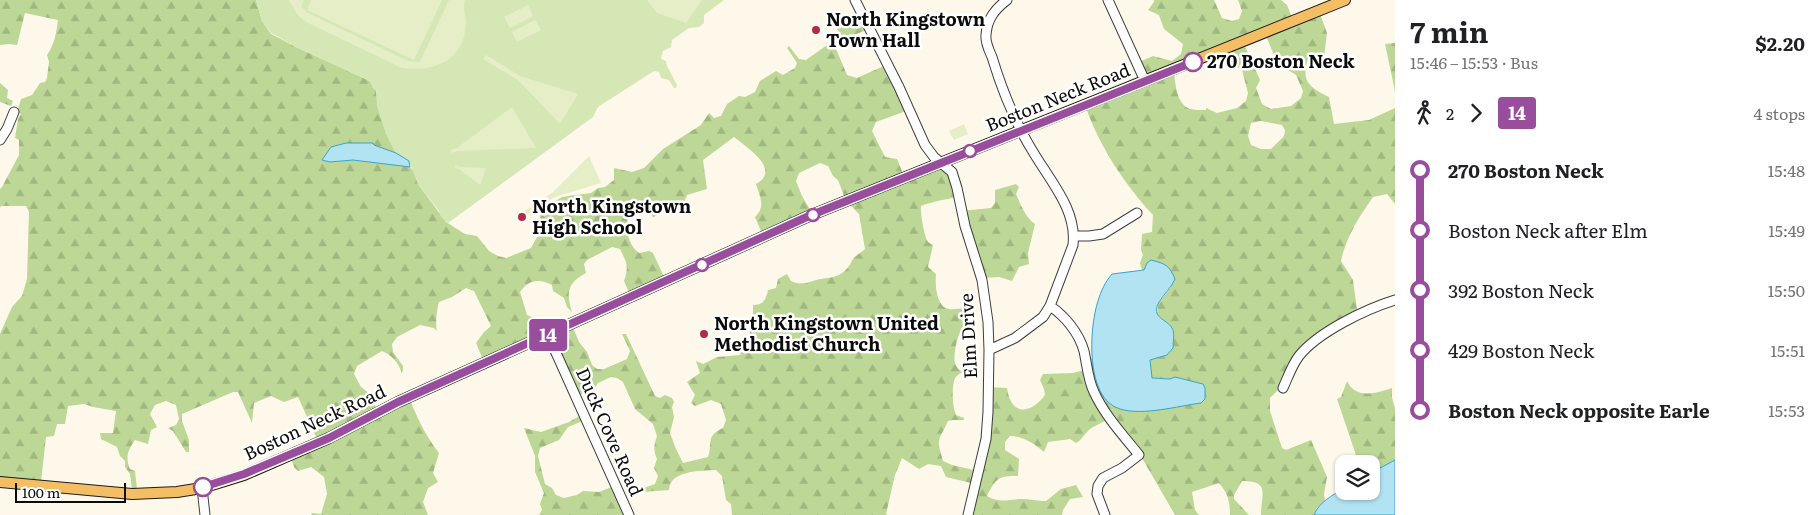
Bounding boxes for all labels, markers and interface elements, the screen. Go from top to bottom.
place label: North Kingstown Town Hall [826,5,986,53]
text: 7 min [1410,10,1488,52]
marker: North Kingstown Town Hall [810,24,822,36]
text: $2.20 [1755,29,1805,57]
place label: 270 Boston Neck [1207,47,1356,74]
text: 15:46 – 15:53 · Bus [1410,50,1538,74]
marker: 270 Boston Neck [1183,52,1203,72]
street label: Boston Neck Road [981,55,1134,138]
icon: walk [1410,99,1438,127]
icon: forward [1462,99,1490,127]
text: 14 [1508,99,1526,126]
text: 2 [1446,101,1454,125]
text: 4 stops [1753,101,1805,125]
unlabelled marker [963,144,977,158]
text: 270 Boston Neck [1448,156,1604,184]
text: 15:48 [1768,158,1805,182]
place label: North Kingstown High School [532,192,692,240]
unlabelled marker [806,208,820,222]
marker: North Kingstown High School [516,211,528,223]
text: Boston Neck after Elm [1448,216,1648,244]
text: 15:49 [1768,218,1805,242]
unlabelled marker [695,258,709,272]
text: 392 Boston Neck [1448,276,1594,304]
text: 15:50 [1768,278,1805,302]
street label: Elm Drive [952,293,983,380]
place label: North Kingstown United Methodist Church [714,309,939,357]
line badge: 14 [526,319,570,351]
text: 14 [539,321,557,348]
marker: North Kingstown United Methodist Church [698,328,710,340]
text: 429 Boston Neck [1448,336,1594,364]
text: 15:51 [1770,338,1805,362]
street label: Duck Cove Road [570,363,651,500]
street label: Boston Neck Road [239,377,390,466]
text: Boston Neck opposite Earle [1448,396,1710,424]
text: 15:53 [1768,398,1805,422]
map controls [1335,455,1380,500]
button: layers [1335,455,1380,500]
unlabelled marker [193,477,213,497]
scale bar [15,480,126,503]
text: 100 m [22,482,60,502]

